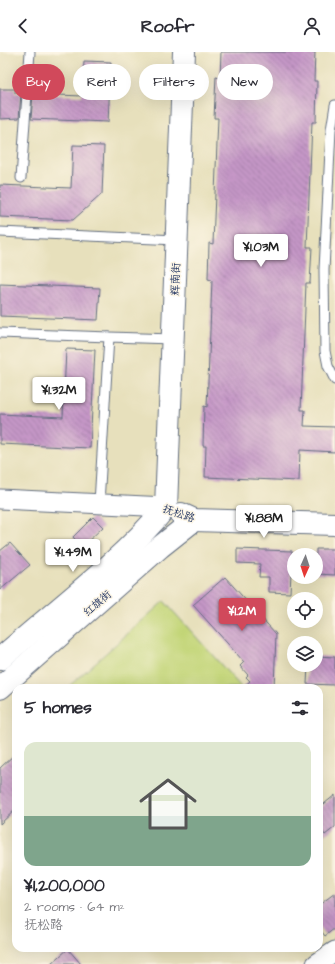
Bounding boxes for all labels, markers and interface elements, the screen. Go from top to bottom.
text: Roofr [141,14,194,39]
icon: back [12,15,34,37]
icon: person [301,15,323,37]
chip: Buy [12,64,65,100]
chip: Rent [73,64,131,100]
chip: Filters [139,64,209,100]
chip: New [217,64,273,100]
pin: ¥1.03M [228,234,294,268]
text: ¥1.03M [243,238,279,256]
street label: 辉南街 [167,261,184,296]
pin: ¥1.32M [26,377,92,411]
text: ¥1.32M [41,381,77,399]
street label: 抚松路 [161,501,197,526]
pin: ¥1.88M [231,505,297,539]
text: ¥1.88M [245,509,283,527]
pin: ¥1.49M [40,539,106,573]
text: ¥1.49M [54,543,92,561]
north arrow [287,548,323,584]
map controls [287,548,323,672]
street label: 红旗街 [80,586,115,620]
button: locate [287,592,323,628]
pin: ¥1.2M [214,598,270,632]
text: ¥1.2M [228,602,256,620]
button: layers [287,636,323,672]
text: 5 homes [24,696,92,720]
icon: filters [289,697,311,719]
icon: home [132,768,204,840]
text: ¥1,200,000 [24,874,105,898]
text: 2 rooms · 64 m² [24,898,125,916]
text: 抚松路 [24,916,63,934]

